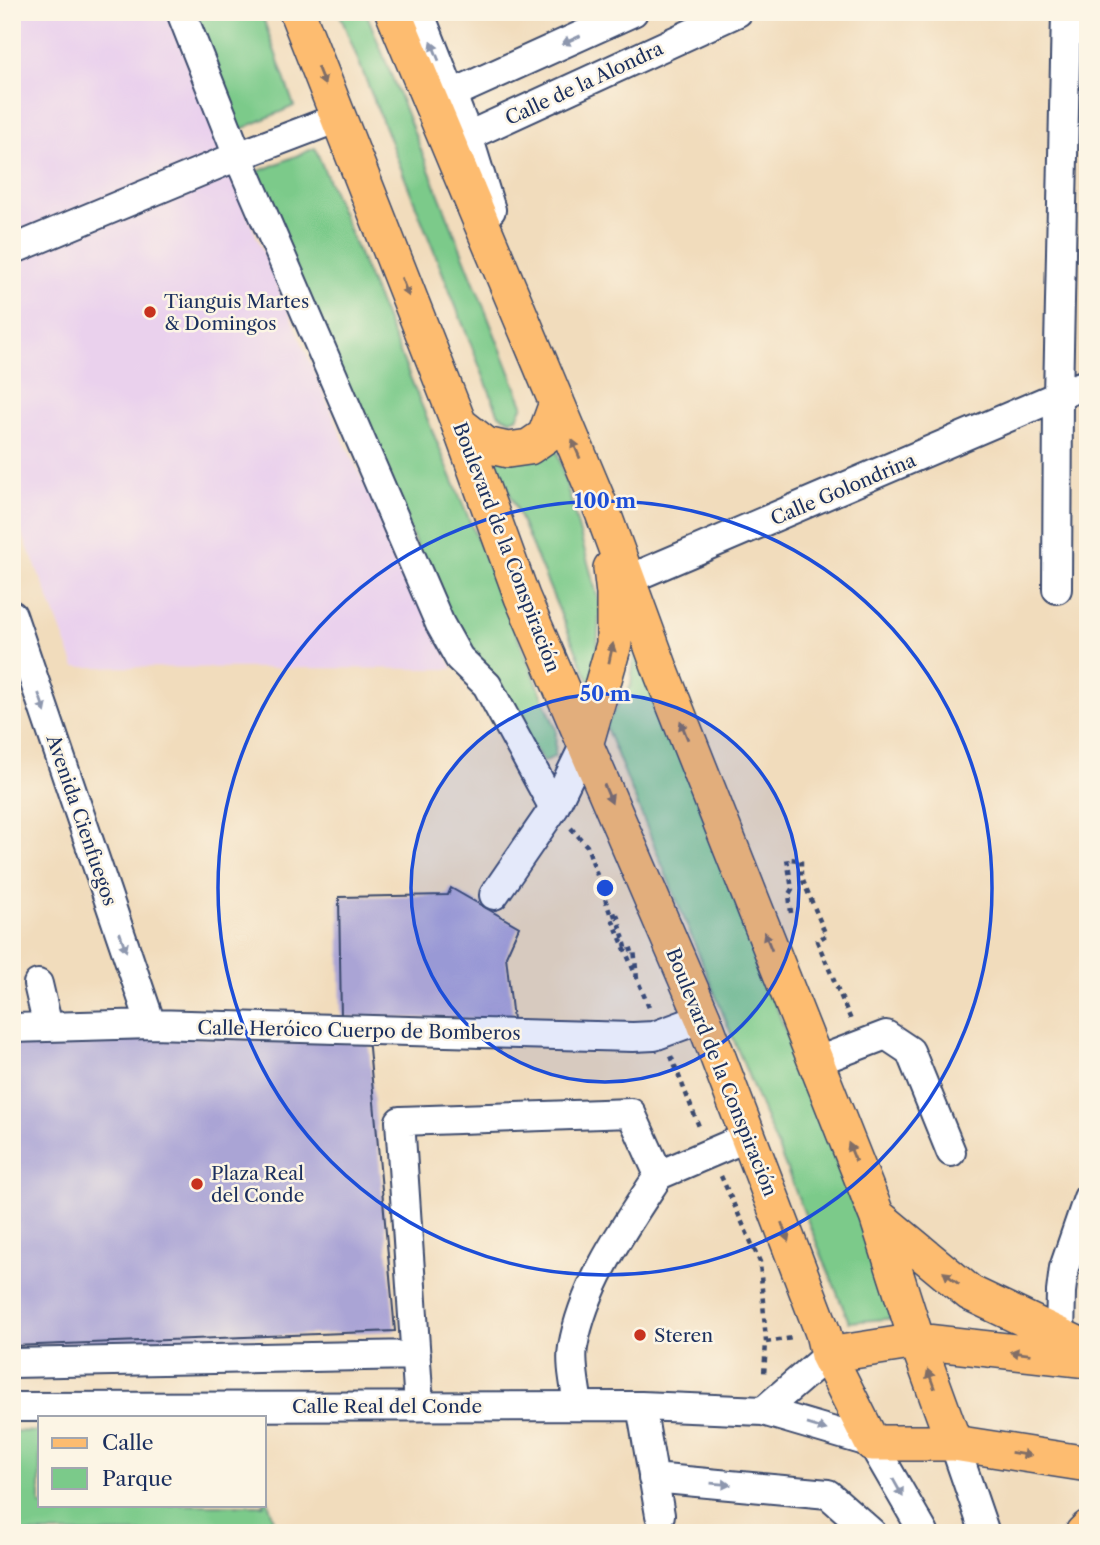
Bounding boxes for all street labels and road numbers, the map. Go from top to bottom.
street label: Calle de la Alondra [502,37,667,130]
street label: Boulevard de la Conspiración [448,419,565,675]
street label: Calle Golondrina [767,449,919,530]
street label: Avenida Cienfuegos [41,731,122,909]
street label: Boulevard de la Conspiración [661,945,782,1200]
street label: Calle Heróico Cuerpo de Bomberos [197,1016,521,1045]
street label: Calle Real del Conde [292,1395,482,1418]

